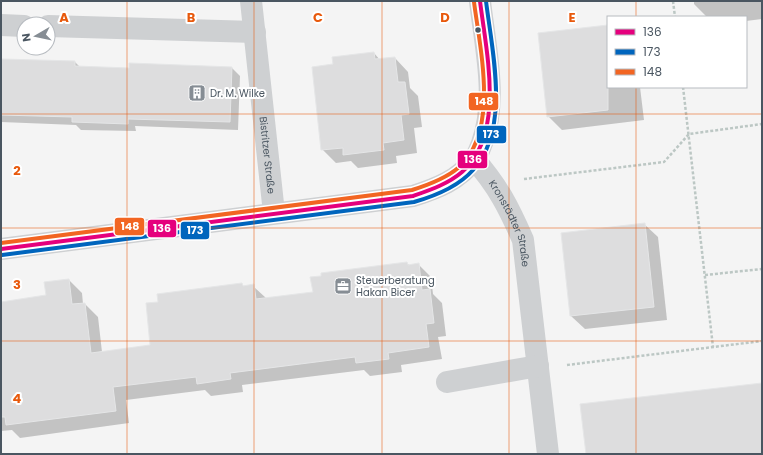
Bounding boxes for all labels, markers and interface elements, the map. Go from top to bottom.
text: A [59,8,69,27]
text: B [187,8,196,27]
text: C [313,8,323,27]
text: D [440,8,450,27]
text: E [568,8,576,27]
north arrow [16,16,56,56]
legend [607,16,747,88]
text: 136 [643,23,662,40]
unlabelled marker [473,25,483,35]
text: N [18,32,35,43]
text: 173 [643,43,660,60]
text: 148 [643,63,662,80]
building icon: Dr. M. Wilke [187,83,207,103]
place label: Dr. M. Wilke [210,86,265,101]
line badge: 148 [468,92,499,111]
text: 148 [475,93,493,109]
street label: Bistritzer Straße [256,116,279,194]
line badge: 173 [476,125,507,144]
text: 173 [483,126,500,142]
line badge: 136 [457,150,488,169]
text: 136 [464,151,482,167]
text: 2 [13,161,21,180]
street label: Kronstädter Straße [485,177,533,268]
line badge: 148 [114,217,145,236]
text: 148 [121,218,139,234]
line badge: 136 [147,219,177,238]
text: 136 [153,220,171,236]
line badge: 173 [180,221,210,240]
text: 173 [187,222,204,238]
place label: Steuerberatung Hakan Bicer [356,273,435,300]
text: 3 [13,275,21,294]
office icon: Steuerberatung Hakan Bicer [333,276,353,296]
text: 4 [13,389,22,408]

